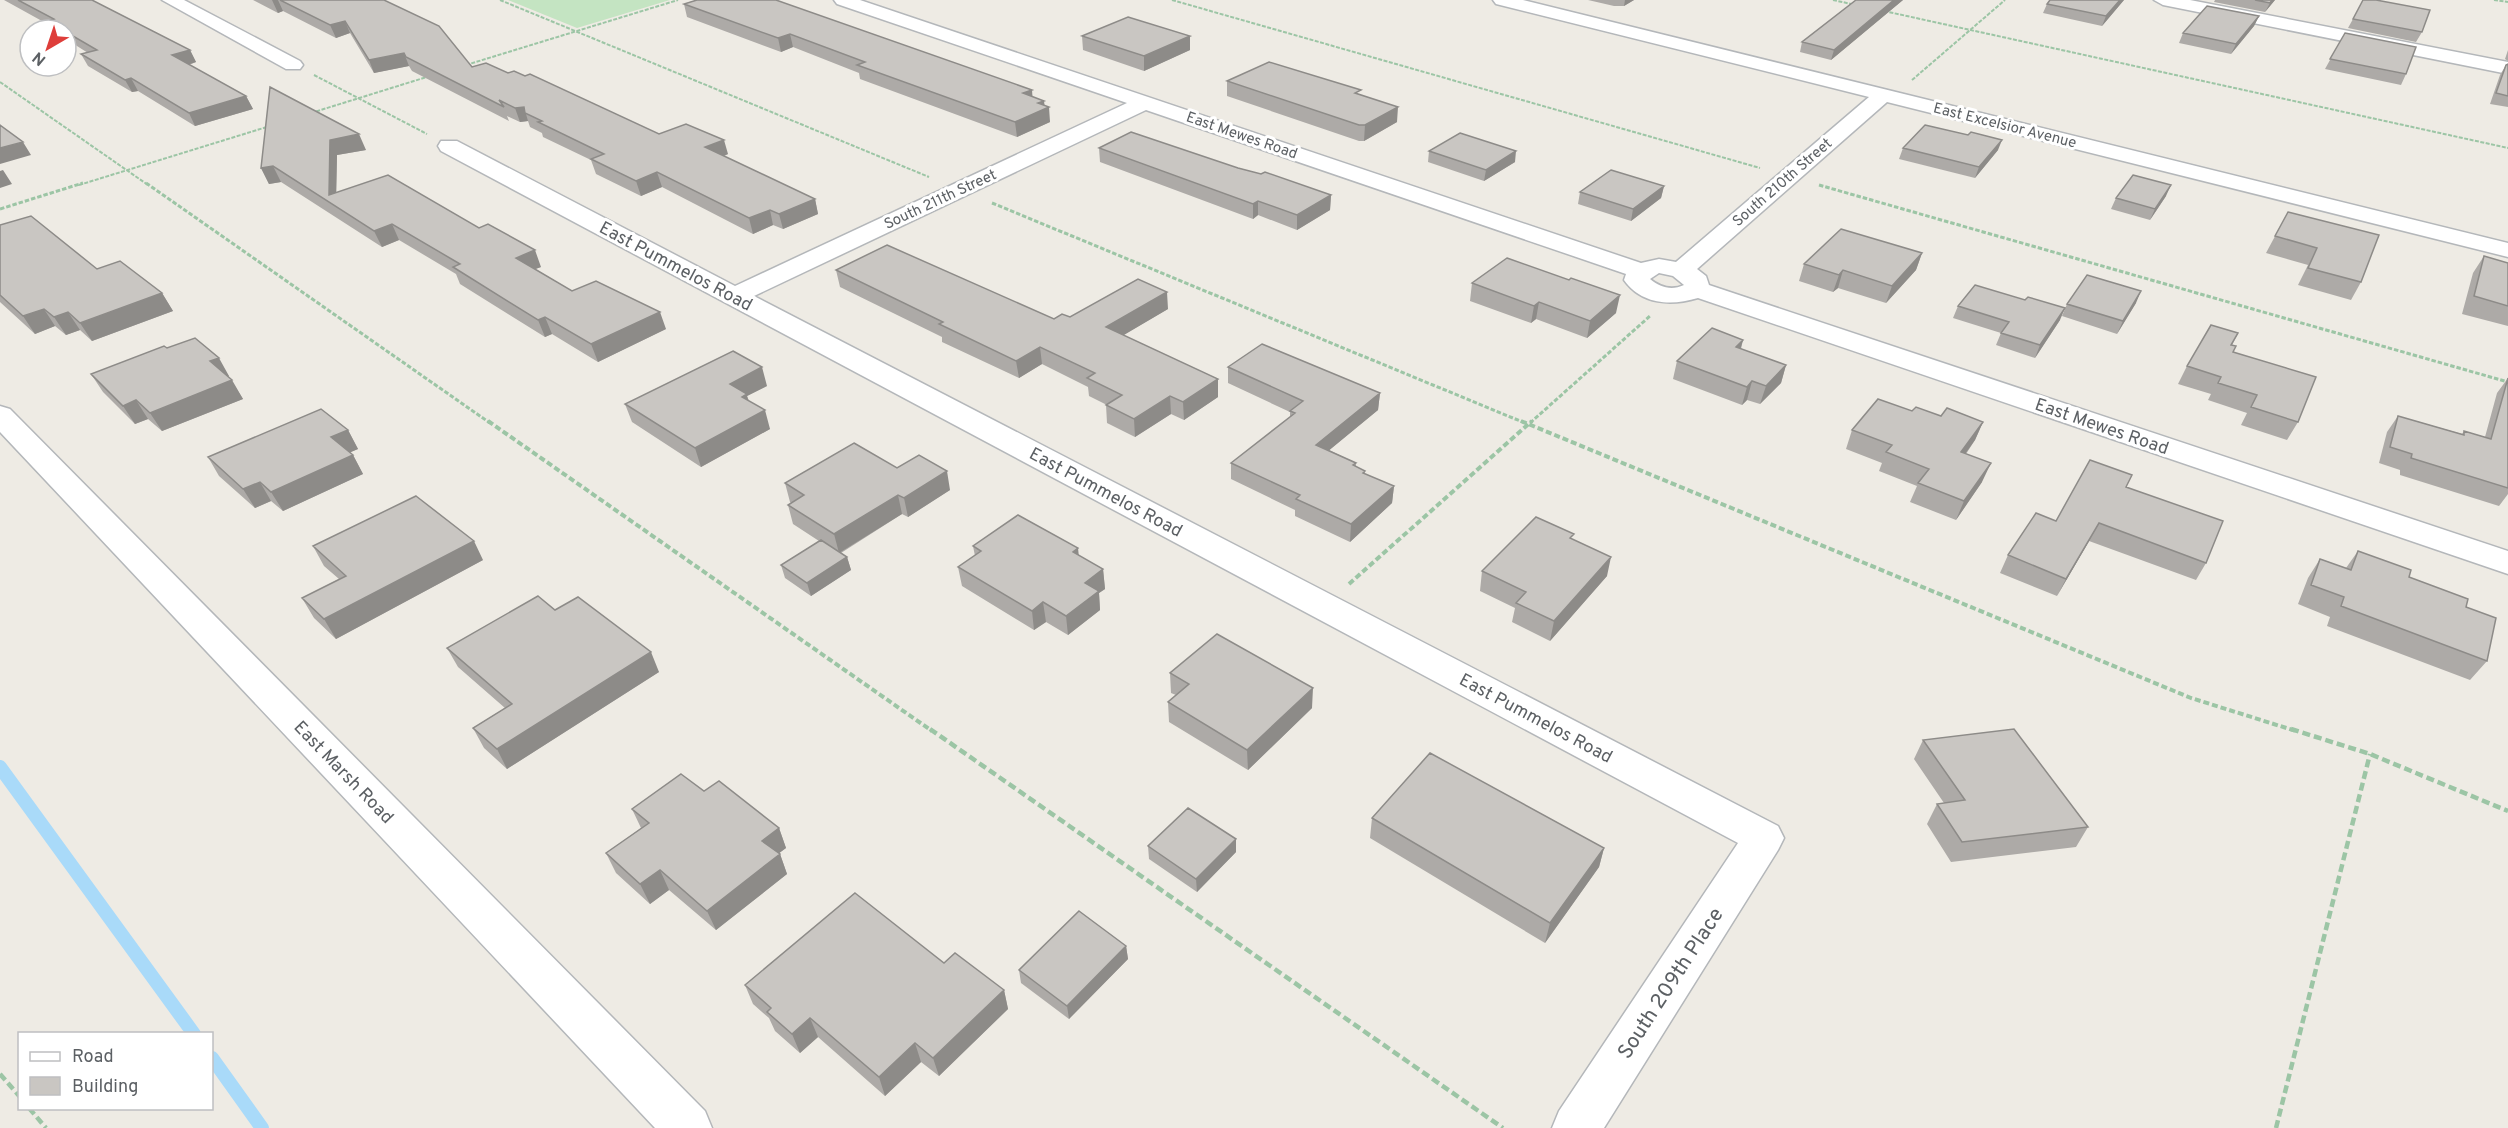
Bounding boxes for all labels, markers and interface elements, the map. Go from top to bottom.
north arrow [18,18,78,78]
text: N [29,47,51,69]
street label: East Excelsior Avenue [1931,99,2078,153]
street label: East Mewes Road [1183,108,1300,164]
street label: South 210th Street [1729,135,1837,232]
street label: South 211th Street [881,166,1000,235]
street label: East Pummelos Road [595,217,756,317]
street label: East Mewes Road [2032,394,2171,461]
street label: East Pummelos Road [1025,443,1186,543]
street label: East Pummelos Road [1455,669,1616,769]
street label: East Marsh Road [288,717,398,829]
street label: South 209th Place [1612,903,1730,1065]
legend [18,1032,213,1110]
text: Road [72,1046,114,1069]
text: Building [72,1076,138,1099]

